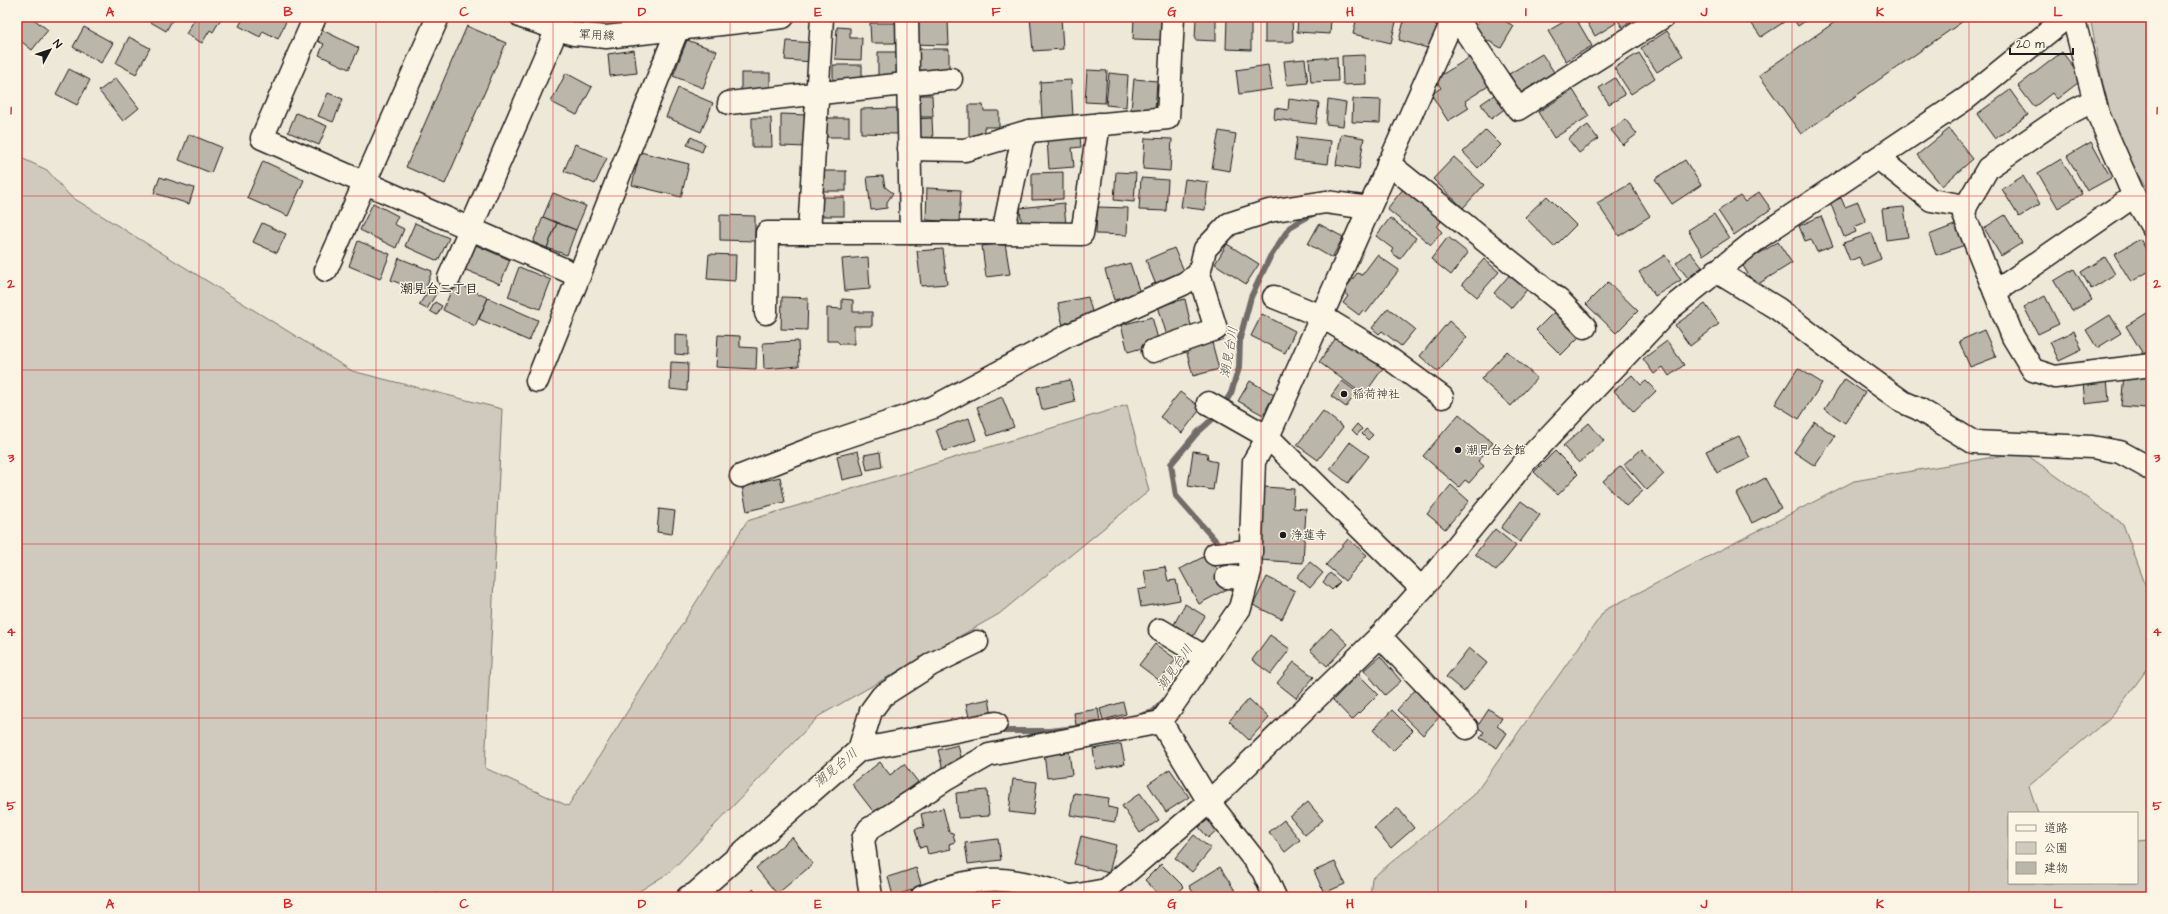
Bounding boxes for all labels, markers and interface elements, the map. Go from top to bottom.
text: A [106,3,115,21]
text: B [283,3,293,21]
text: C [459,3,469,21]
text: D [638,3,647,21]
text: E [814,3,822,21]
text: F [991,3,1001,21]
text: G [1167,3,1177,21]
text: H [1346,3,1354,21]
text: I [1525,3,1527,21]
text: J [1700,3,1708,21]
text: K [1876,3,1884,21]
text: L [2053,3,2063,21]
street label: 軍用線 [579,26,615,45]
north arrow [30,30,70,70]
scale bar [2010,30,2073,56]
text: N [49,36,65,51]
text: 20 m [2016,36,2045,53]
text: 1 [10,101,12,119]
text: 1 [2156,101,2158,119]
text: 2 [6,275,15,293]
text: 2 [2152,275,2161,293]
district label: 潮見台二丁目 [400,280,478,298]
water label: 潮見台川 [1216,325,1242,379]
place label: 稲荷神社 [1352,386,1400,403]
marker: 稲荷神社 [1339,389,1349,399]
place label: 潮見台会館 [1466,442,1526,459]
marker: 潮見台会館 [1453,445,1463,455]
text: 3 [7,449,15,467]
text: 3 [2153,449,2161,467]
place label: 浄蓮寺 [1291,527,1327,544]
marker: 浄蓮寺 [1278,530,1288,540]
text: 4 [7,623,16,641]
text: 4 [2153,623,2162,641]
water label: 潮見台川 [1153,641,1197,694]
water label: 潮見台川 [810,744,861,791]
text: 5 [6,797,16,815]
text: 5 [2152,797,2162,815]
legend [2008,812,2138,884]
text: 道路 [2044,820,2068,837]
text: 公園 [2044,840,2068,857]
text: 建物 [2044,860,2068,877]
text: A [106,895,115,913]
text: B [283,895,293,913]
text: C [459,895,469,913]
text: D [638,895,647,913]
text: E [814,895,822,913]
text: F [991,895,1001,913]
text: G [1167,895,1177,913]
text: H [1346,895,1354,913]
text: I [1525,895,1527,913]
text: J [1700,895,1708,913]
text: K [1876,895,1884,913]
text: L [2053,895,2063,913]

